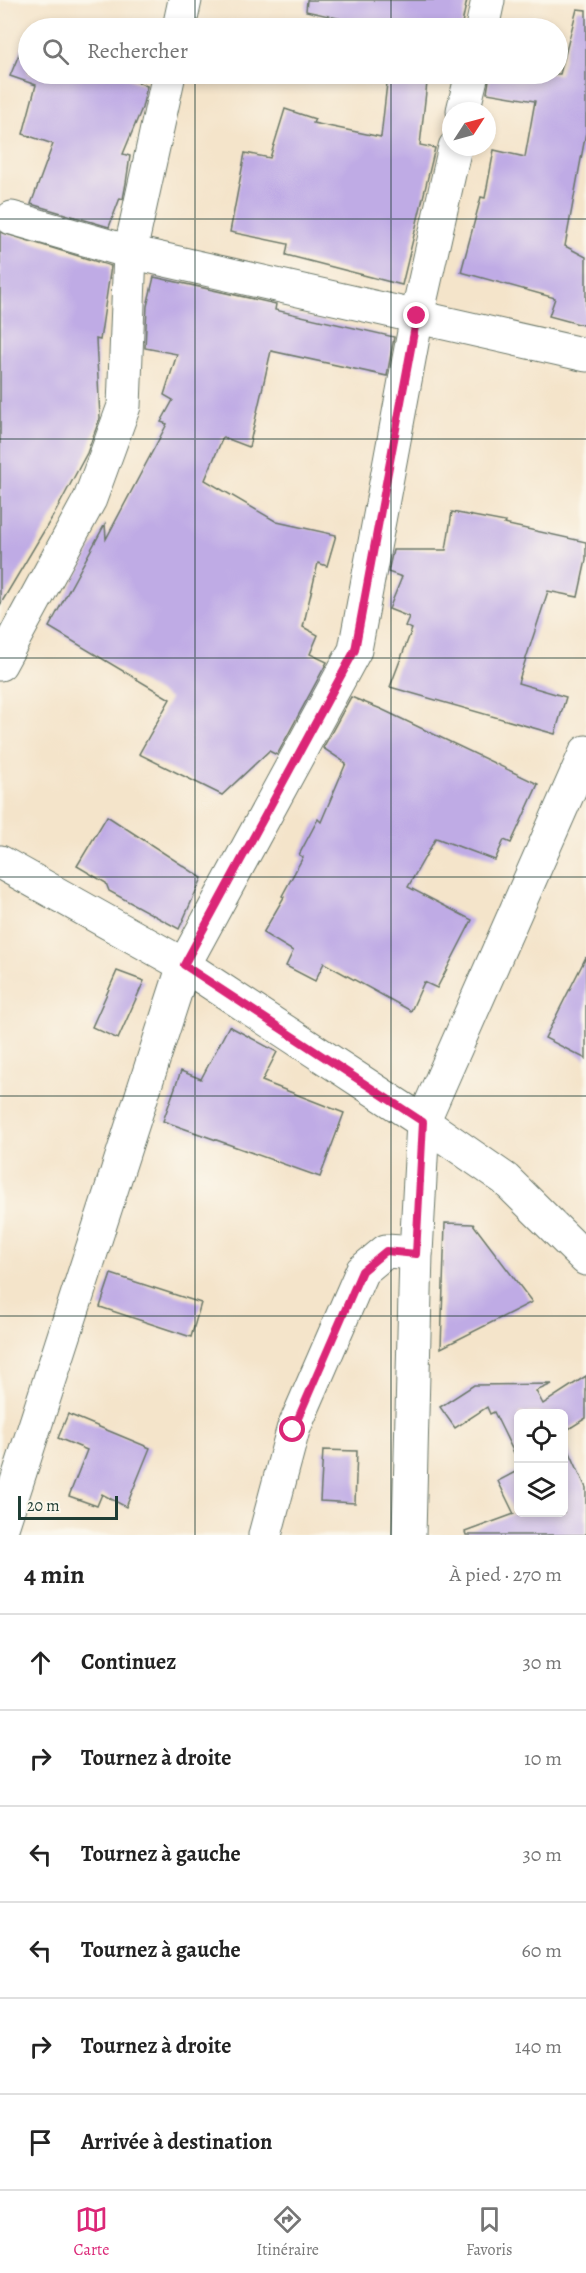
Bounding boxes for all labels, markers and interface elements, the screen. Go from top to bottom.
search box [18,18,568,84]
icon: search [39,35,72,68]
text: Rechercher [87,36,188,66]
north arrow [442,102,496,156]
route end [403,302,429,328]
map controls [514,1409,568,1517]
button: locate [514,1409,568,1463]
route start [279,1416,305,1442]
button: layers [514,1463,568,1517]
scale bar [18,1493,118,1520]
text: 20 m [27,1495,60,1517]
text: 4 min [24,1557,85,1592]
text: À pied · 270 m [449,1561,562,1588]
icon: ahead [24,1646,57,1679]
text: Continuez [81,1647,176,1677]
text: 30 m [522,1649,562,1676]
icon: right [24,1742,57,1775]
text: Tournez à droite [81,1743,232,1773]
text: 10 m [524,1745,562,1772]
icon: left [24,1838,57,1871]
text: Tournez à gauche [81,1839,241,1869]
text: 30 m [522,1841,562,1868]
icon: left [24,1934,57,1967]
text: Tournez à gauche [81,1935,241,1965]
text: 60 m [522,1937,562,1964]
icon: right [24,2030,57,2063]
text: Tournez à droite [81,2031,232,2061]
text: 140 m [515,2033,562,2060]
icon: arrive [24,2126,57,2159]
text: Arrivée à destination [81,2127,272,2157]
tab: Carte [73,2203,110,2261]
tab: Itinéraire [256,2203,319,2261]
tab: Favoris [466,2203,513,2261]

